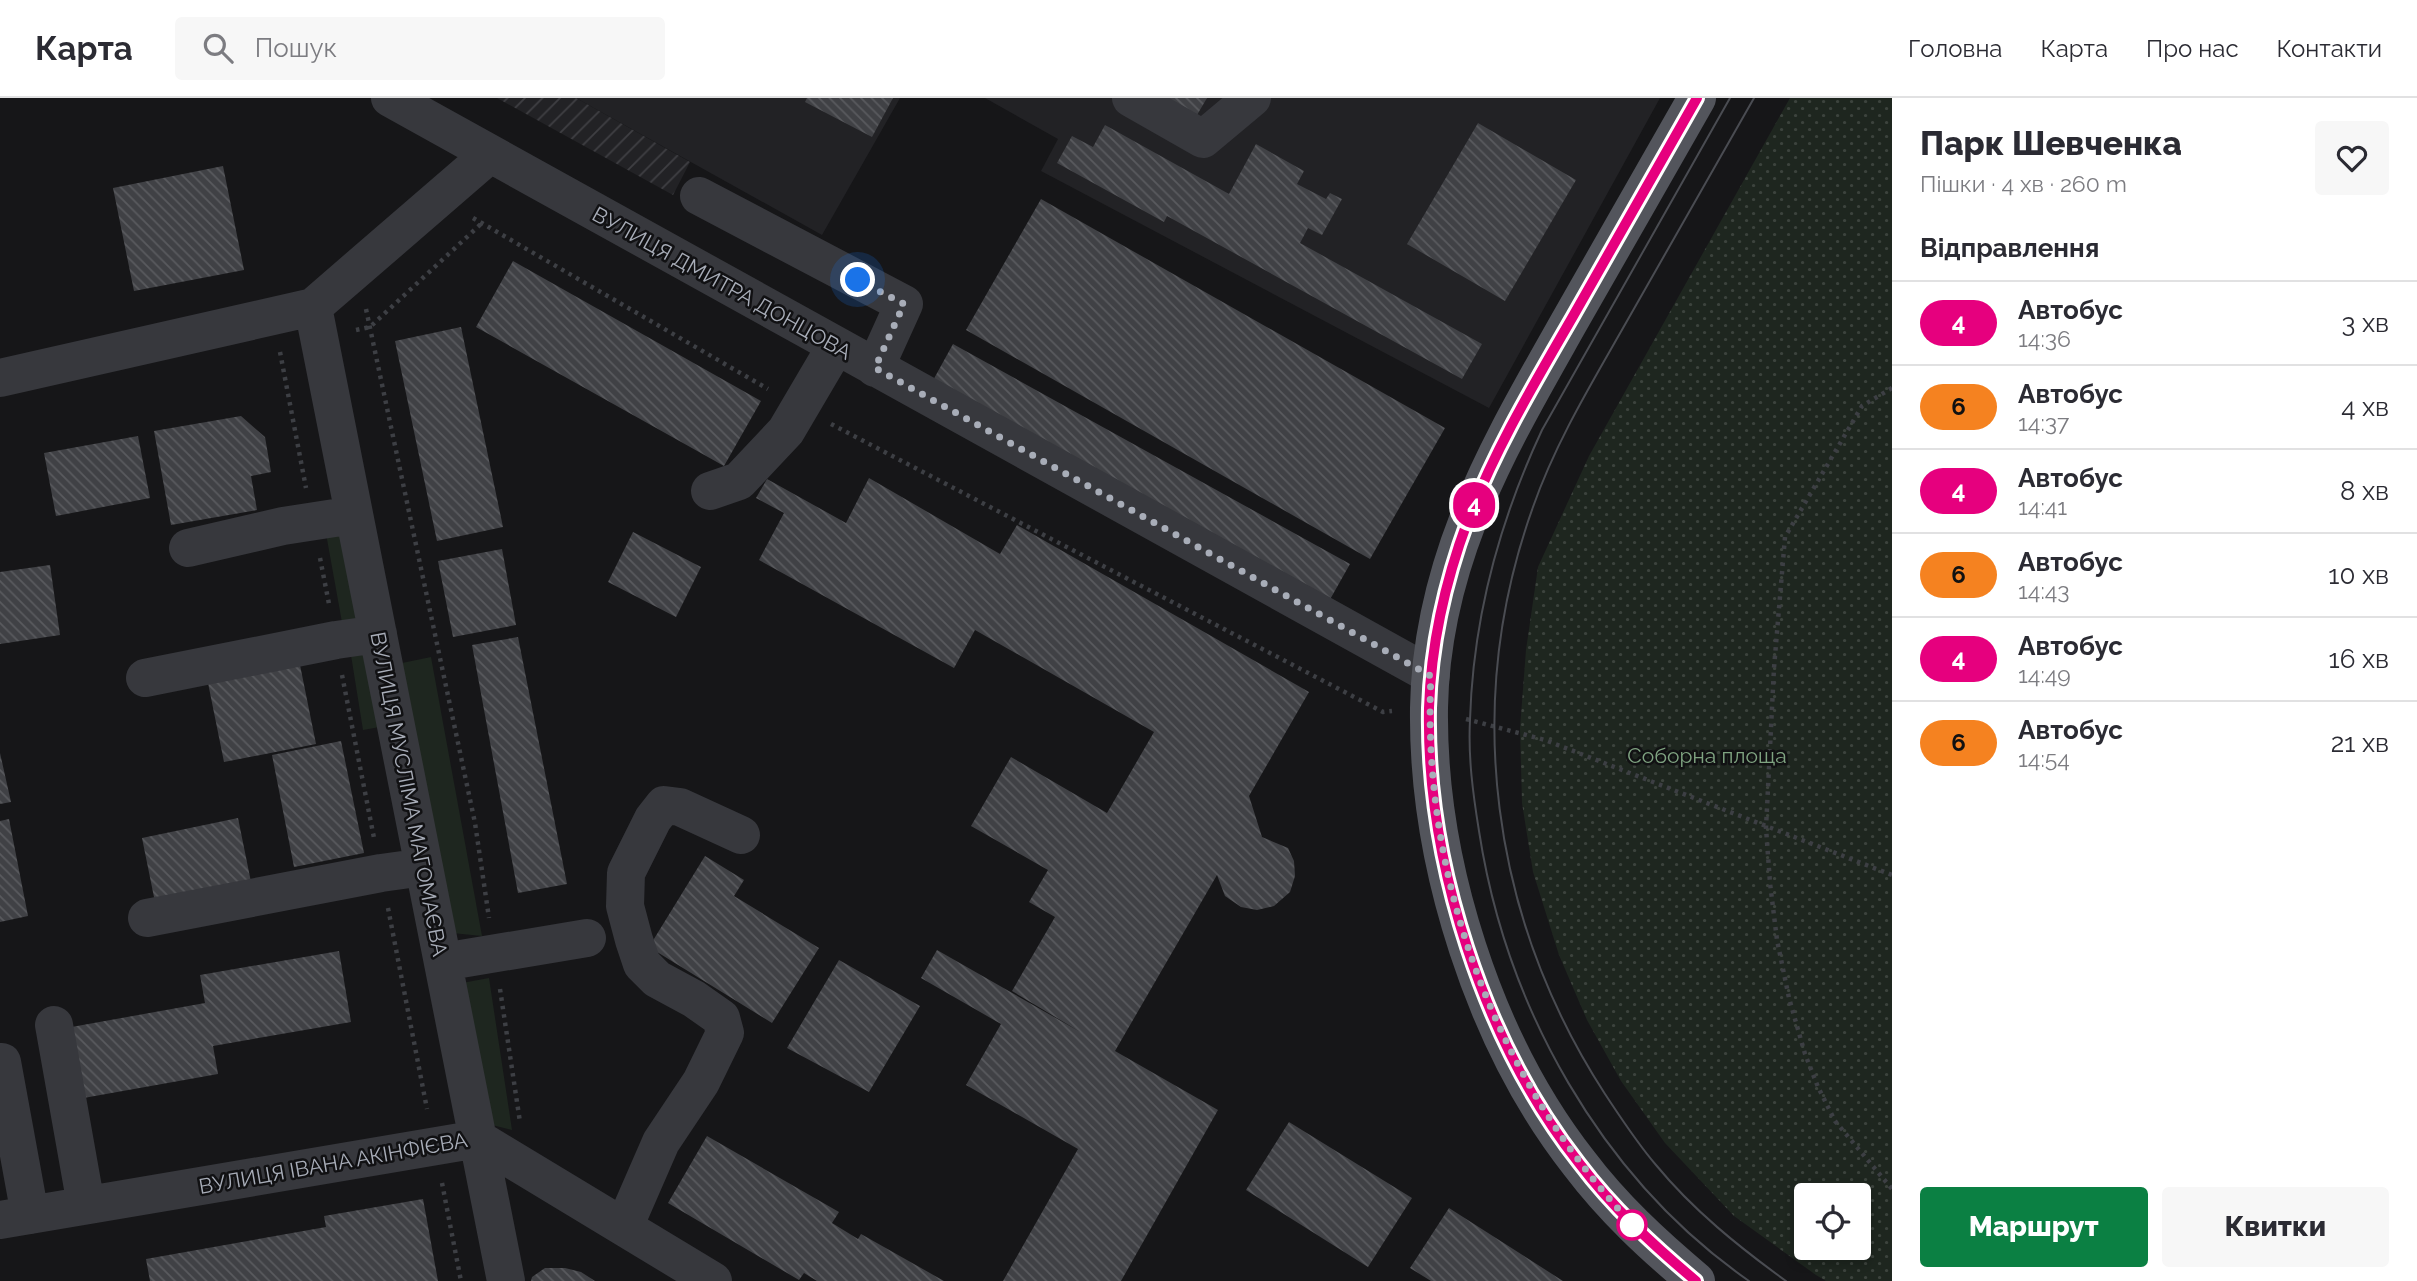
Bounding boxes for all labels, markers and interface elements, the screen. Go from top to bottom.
search box [175,17,665,80]
text: Карта [35,29,133,68]
icon: search [199,29,237,67]
text: Пошук [255,33,337,63]
text: Головна [1908,34,2002,63]
text: Карта [2040,34,2108,63]
text: Про нас [2146,34,2239,63]
text: Контакти [2277,34,2382,63]
button: heart [2315,121,2389,195]
text: Парк Шевченка [1920,124,2182,163]
text: Пішки · 4 хв · 260 m [1920,170,2127,197]
street label: ВУЛИЦЯ ДМИТРА ДОНЦОВА [588,201,856,365]
text: Відправлення [1920,233,2099,263]
your location [840,262,875,297]
text: Автобус [2018,295,2123,325]
text: 4 [1952,308,1965,337]
text: 3 хв [2341,308,2389,338]
text: 14:36 [2018,325,2071,352]
text: Автобус [2018,379,2123,409]
text: 6 [1951,392,1966,421]
text: 4 хв [2341,392,2389,422]
text: 14:37 [2018,409,2069,436]
text: Автобус [2018,463,2123,493]
text: 4 [1952,476,1965,505]
text: 8 хв [2340,476,2389,506]
line badge: 4 [1451,482,1497,528]
text: 4 [1467,490,1481,519]
text: 14:41 [2018,493,2067,520]
text: Автобус [2018,547,2123,577]
text: 6 [1951,560,1966,589]
text: 10 хв [2328,560,2389,590]
text: 14:43 [2018,577,2070,604]
street label: ВУЛИЦЯ МУСЛІМА МАГОМАЄВА [365,630,453,958]
text: Автобус [2018,631,2123,661]
text: 4 [1952,644,1965,673]
text: 16 хв [2329,644,2389,674]
text: 14:49 [2018,661,2071,688]
text: Автобус [2018,715,2123,745]
text: 6 [1951,728,1966,757]
text: 21 хв [2331,728,2389,758]
park label: Соборна площа [1627,743,1787,768]
text: 14:54 [2018,745,2070,772]
street label: ВУЛИЦЯ ІВАНА АКІНФІЄВА [197,1127,469,1199]
map controls [1794,1183,1871,1260]
button: locate [1794,1183,1871,1260]
button: Маршрут [1920,1187,2148,1267]
button: Квитки [2162,1187,2389,1267]
unlabelled marker [1617,1210,1647,1240]

